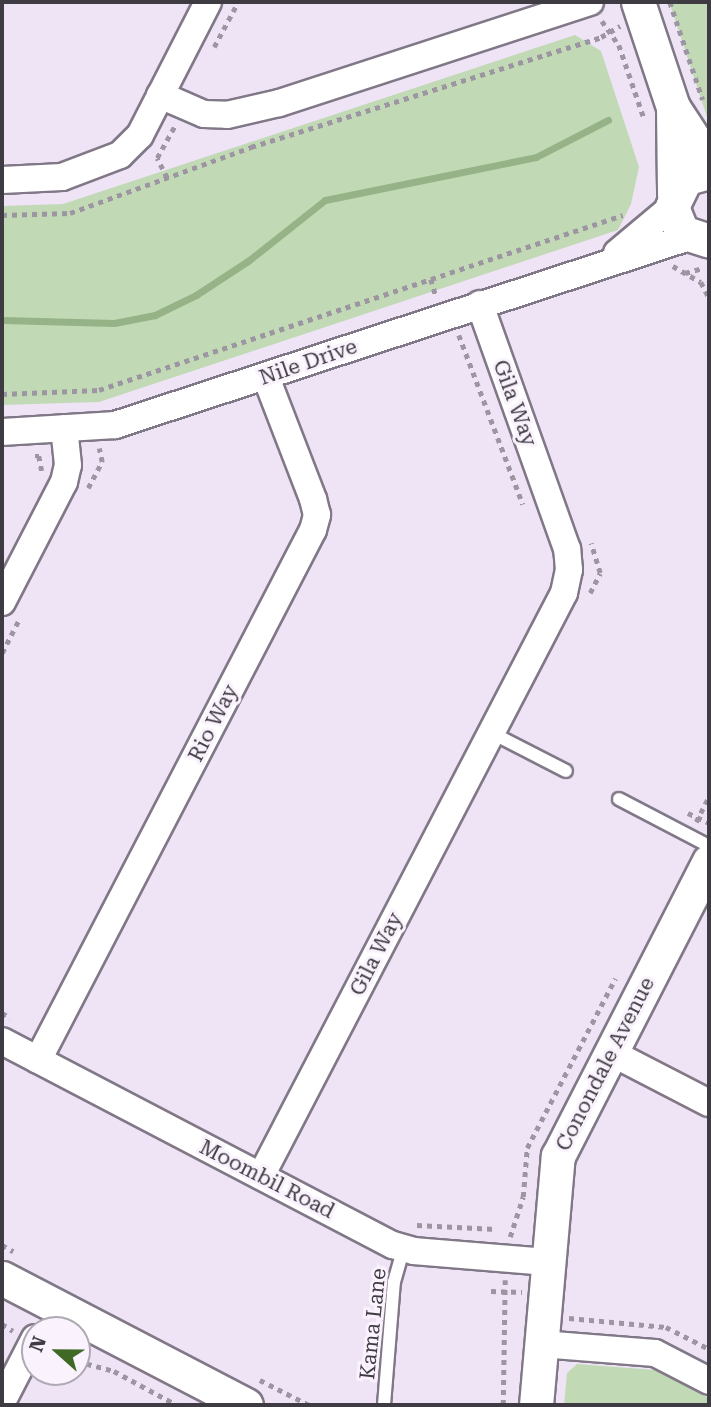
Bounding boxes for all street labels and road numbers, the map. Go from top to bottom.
street label: Nile Drive [256,334,360,390]
street label: Gila Way [488,356,542,450]
street label: Rio Way [183,680,243,766]
street label: Gila Way [344,908,408,1000]
street label: Conondale Avenue [550,973,660,1155]
street label: Moombil Road [195,1134,339,1224]
street label: Kama Lane [355,1267,391,1381]

